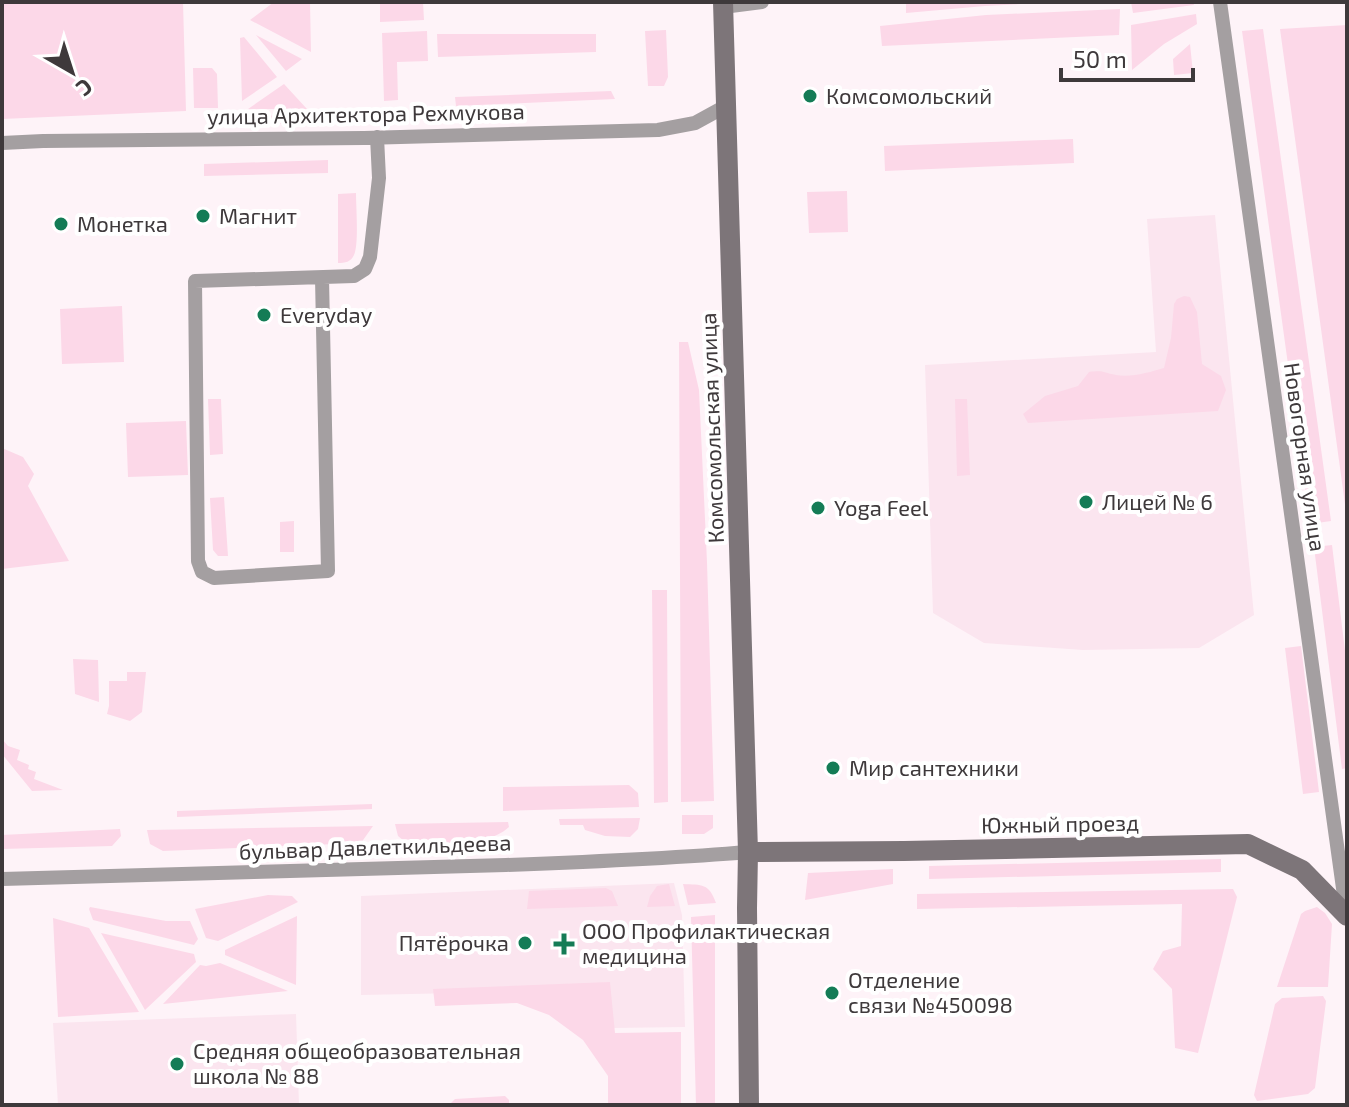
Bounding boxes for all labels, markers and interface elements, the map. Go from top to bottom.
north arrow [32,32,112,112]
scale bar [1061,32,1193,82]
text: 50 m [1073,44,1127,73]
text: С [72,74,98,103]
place label: Комсомольский [826,82,992,108]
marker: Комсомольский [801,87,819,105]
street label: улица Архитектора Рехмукова [207,97,525,130]
place label: Магнит [219,202,297,228]
marker: Магнит [194,207,212,225]
place label: Монетка [77,210,168,236]
marker: Монетка [52,215,70,233]
place label: Everyday [280,301,373,327]
marker: Everyday [255,306,273,324]
street label: Комсомольская улица [694,312,729,544]
street label: Новогорная улица [1279,361,1332,553]
place label: Лицей № 6 [1102,488,1213,514]
marker: Лицей № 6 [1077,493,1095,511]
place label: Yoga Feel [834,494,929,520]
marker: Yoga Feel [809,499,827,517]
place label: Мир сантехники [849,754,1019,780]
marker: Мир сантехники [824,759,842,777]
street label: Южный проезд [981,809,1139,837]
street label: бульвар Давлеткильдеева [238,828,512,865]
place label: ООО Профилактическая медицина [582,917,830,968]
place label: Пятёрочка [399,929,509,955]
marker: ООО Профилактическая медицина [553,933,575,955]
marker: Пятёрочка [516,934,534,952]
place label: Отделение связи №450098 [848,966,1013,1017]
marker: Отделение связи №450098 [823,984,841,1002]
place label: Средняя общеобразовательная школа № 88 [193,1037,521,1088]
marker: Средняя общеобразовательная школа № 88 [168,1055,186,1073]

